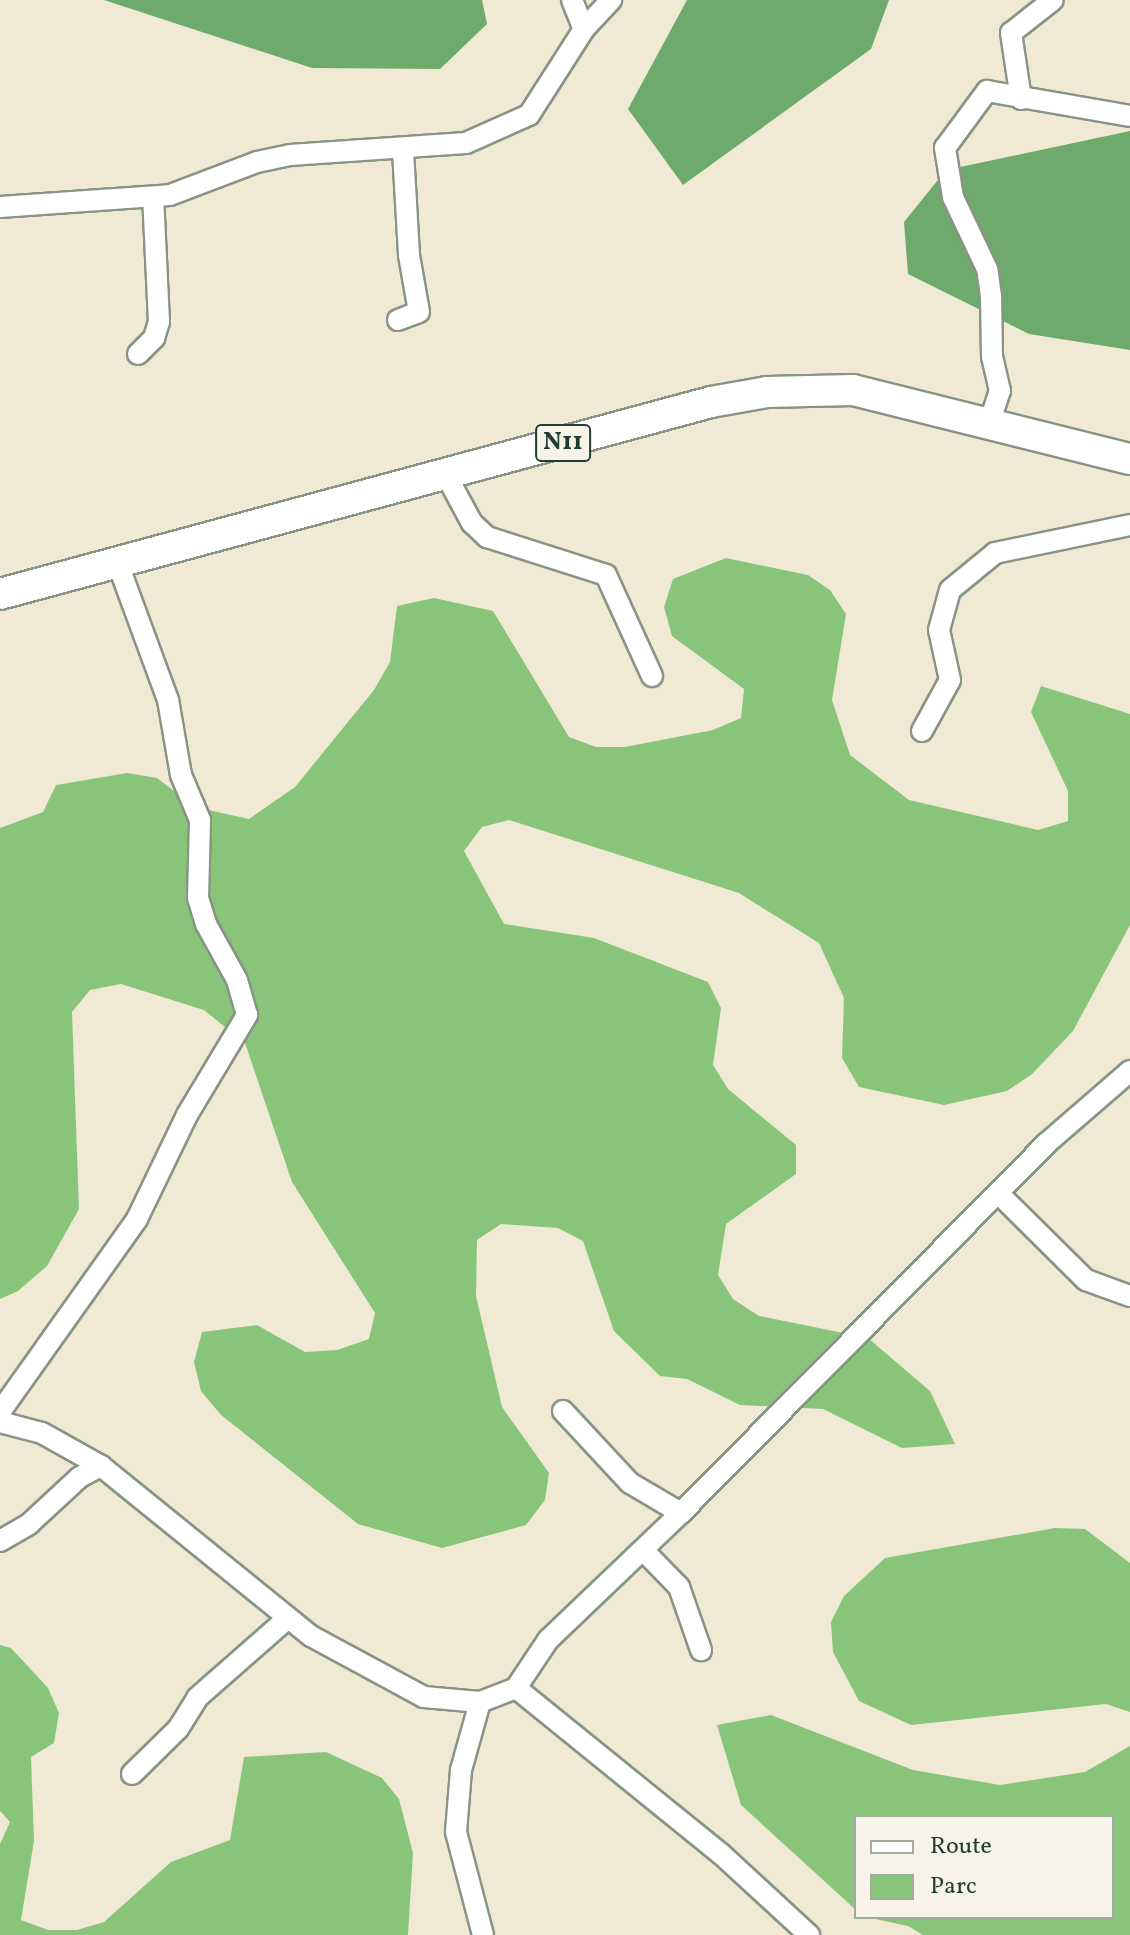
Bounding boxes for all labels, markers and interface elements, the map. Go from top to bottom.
road number: N11 [535,421,591,465]
legend [854,1815,1114,1919]
text: Route [930,1830,992,1864]
text: Parc [930,1870,977,1904]

